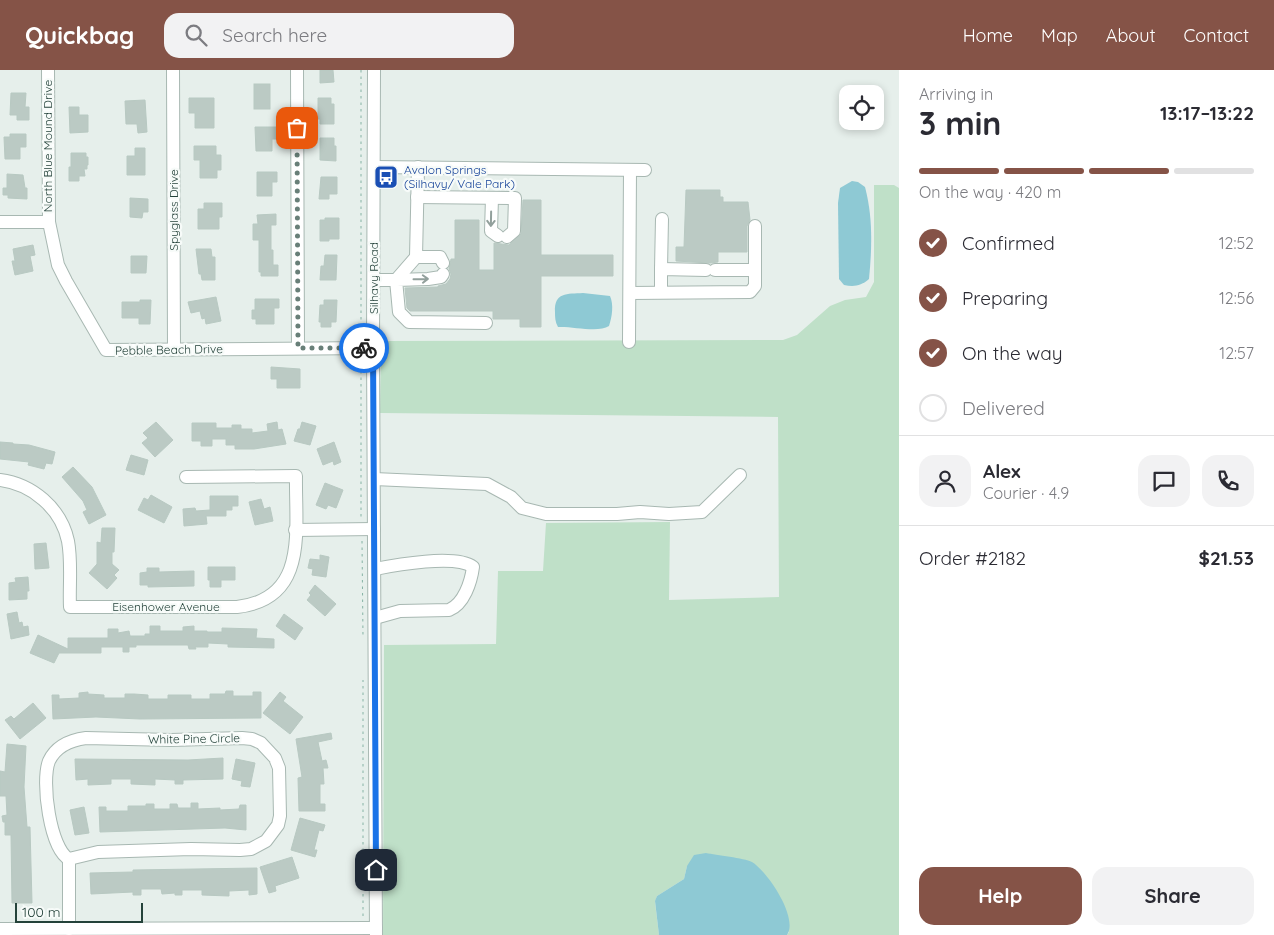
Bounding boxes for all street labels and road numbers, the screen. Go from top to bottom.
street label: North Blue Mound Drive [40,80,55,212]
street label: Spyglass Drive [166,169,181,251]
street label: Silhavy Road [366,242,381,314]
street label: Pebble Beach Drive [115,341,223,358]
street label: Eisenhower Avenue [112,599,220,614]
street label: White Pine Circle [148,730,240,747]

